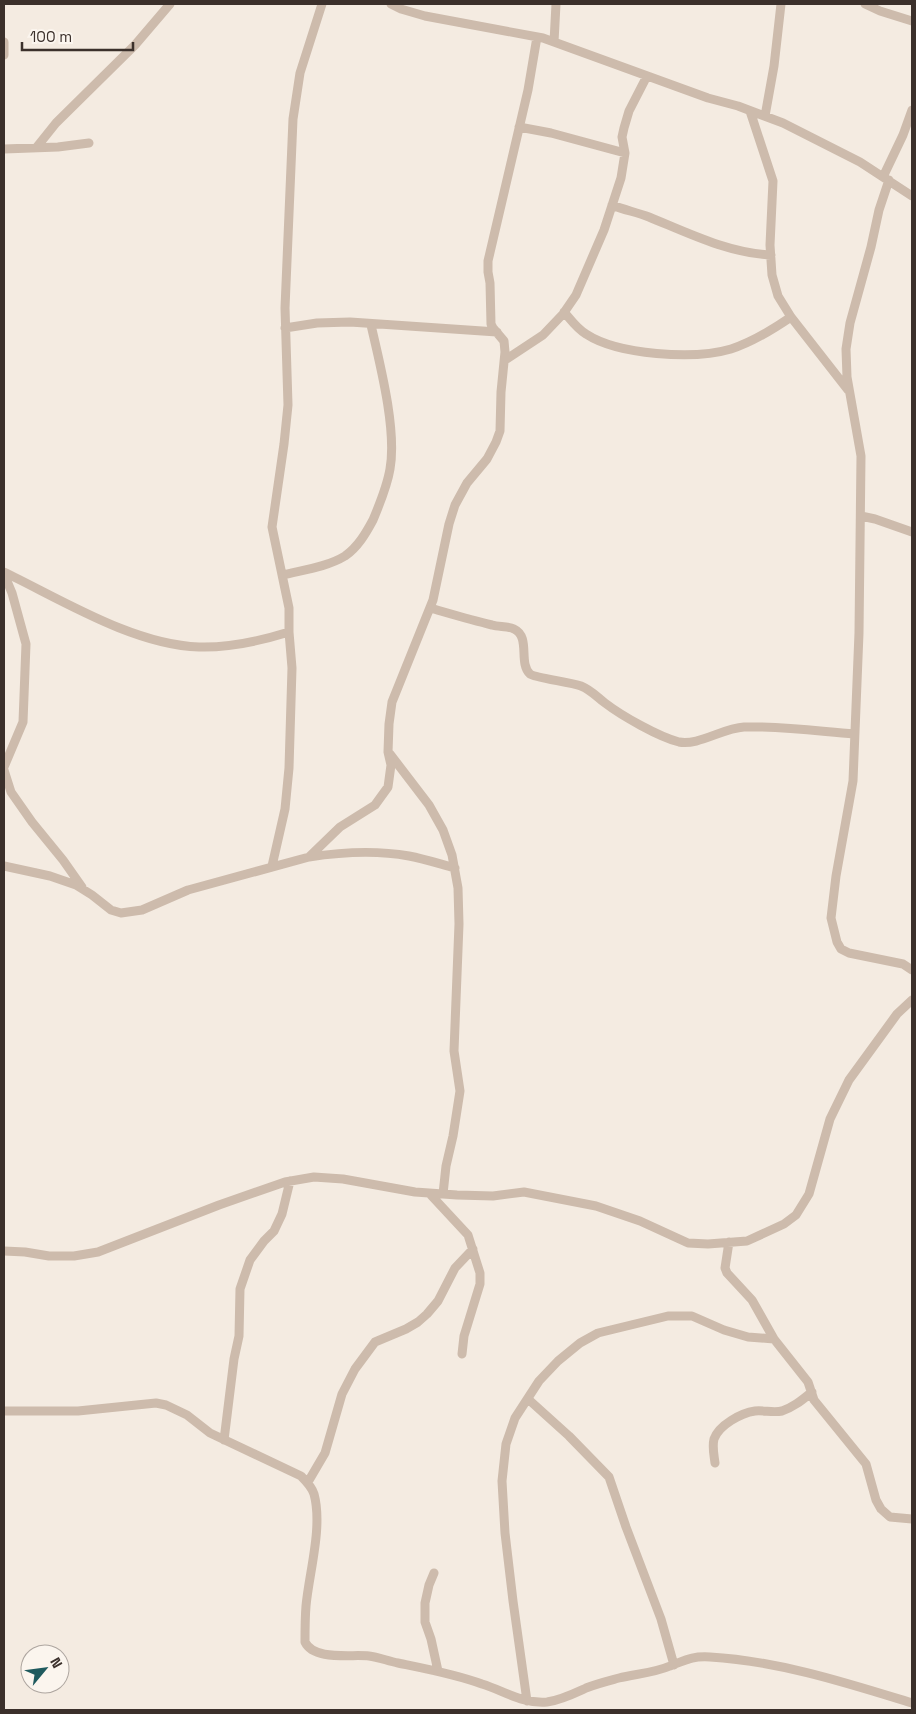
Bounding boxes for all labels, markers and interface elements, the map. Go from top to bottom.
scale bar [22,20,134,52]
text: 100 m [30,27,72,46]
north arrow [20,1644,70,1694]
text: N [46,1654,67,1671]

